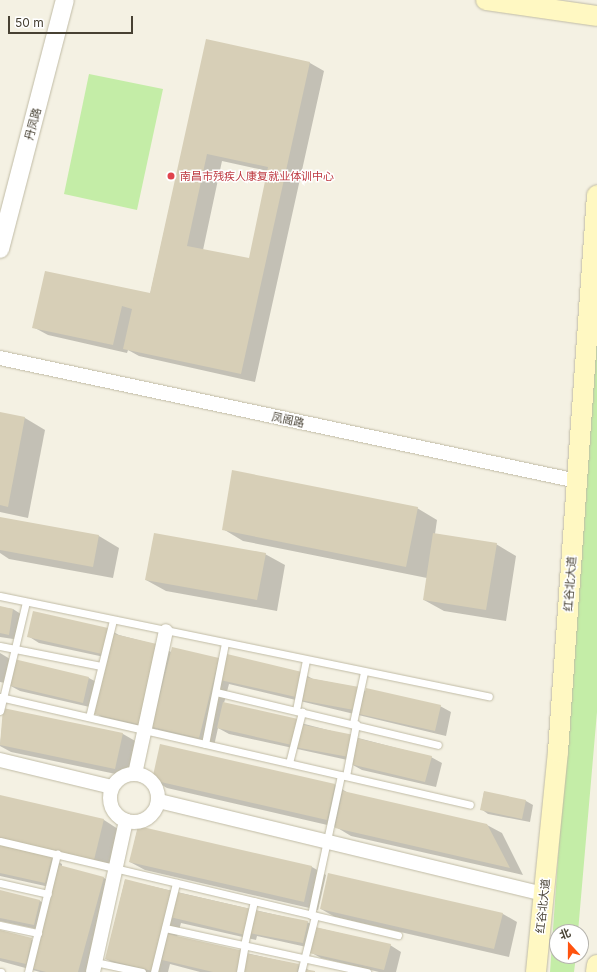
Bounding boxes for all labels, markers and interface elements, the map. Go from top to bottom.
scale bar [10,8,135,34]
text: 50 m [15,15,44,30]
street label: 丹凤路 [22,106,44,142]
place label: 南昌市残疾人康复就业体训中心 [180,169,334,183]
marker: 南昌市残疾人康复就业体训中心 [165,170,177,182]
street label: 凤阁路 [270,410,306,430]
street label: 红谷北大道 [561,556,579,612]
street label: 红谷北大道 [534,878,552,934]
north arrow [549,924,589,964]
text: 北 [557,925,573,942]

